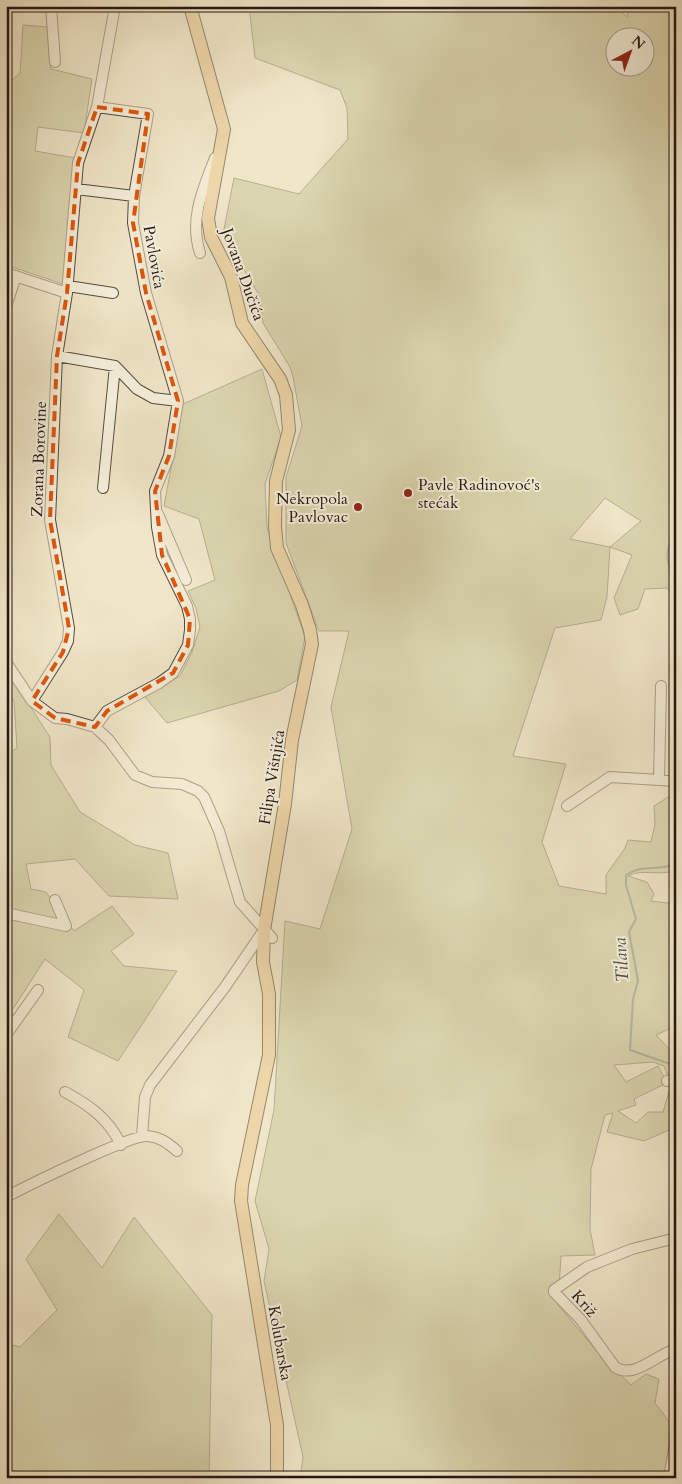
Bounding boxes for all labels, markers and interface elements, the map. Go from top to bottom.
north arrow [604,28,654,78]
text: N [627,31,649,54]
street label: Jovana Dučića [215,223,270,324]
street label: Pavlovića [138,224,170,291]
street label: Zorana Borovine [26,401,52,517]
place label: Pavle Radinovoć's stećak [418,474,540,514]
marker: Pavle Radinovoć's stećak [402,487,414,499]
place label: Nekropola Pavlovac [276,488,348,528]
marker: Nekropola Pavlovac [352,501,364,513]
street label: Filipa Višnjića [254,728,290,826]
water label: Tilava [607,937,636,983]
street label: Križ [566,1285,602,1322]
street label: Kolubarska [263,1304,297,1382]

